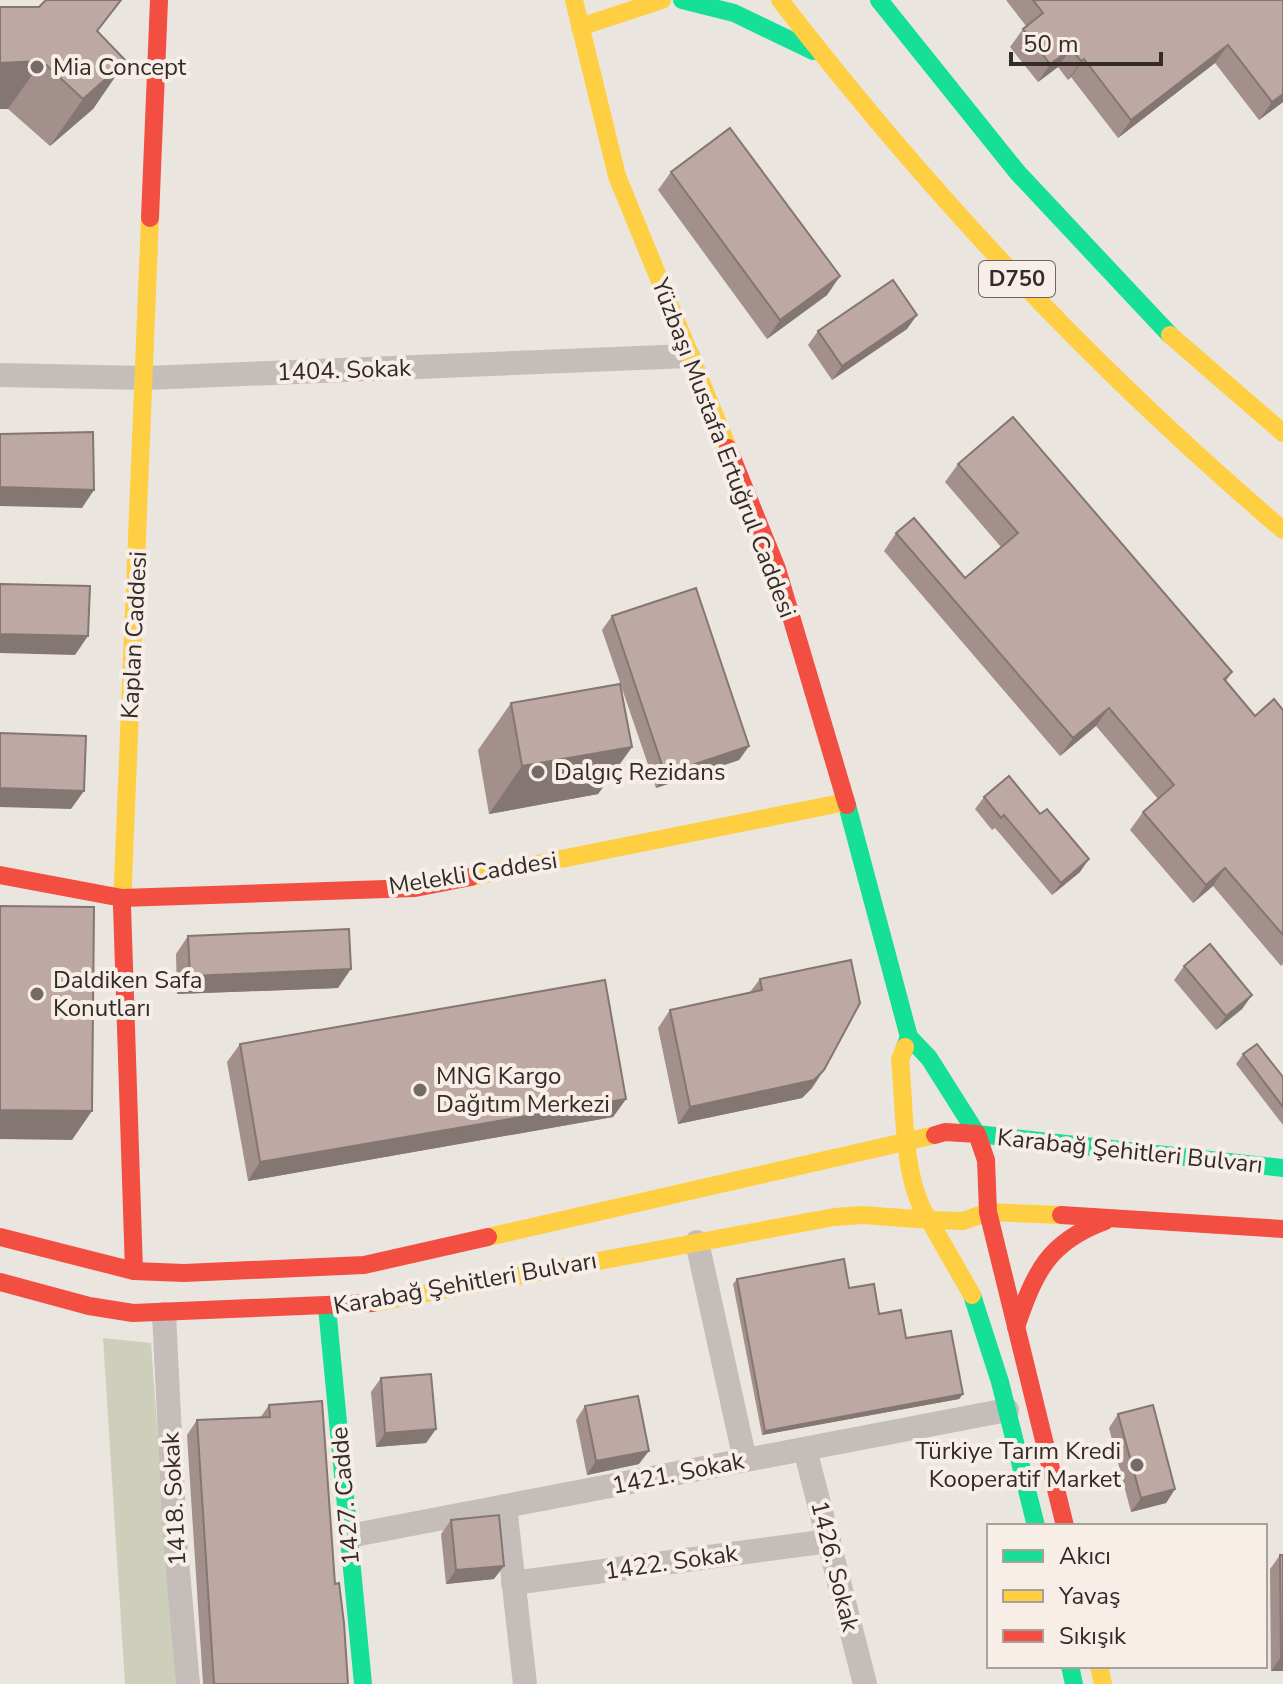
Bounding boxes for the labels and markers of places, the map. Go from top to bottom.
place label: Mia Concept [53,51,187,83]
marker: Mia Concept [28,58,46,76]
place label: Dalgıç Rezidans [554,756,726,788]
marker: Dalgıç Rezidans [529,763,547,781]
place label: Daldiken Safa Konutları [53,964,202,1024]
marker: Daldiken Safa Konutları [28,985,46,1003]
place label: MNG Kargo Dağıtım Merkezi [436,1060,610,1120]
marker: MNG Kargo Dağıtım Merkezi [411,1081,429,1099]
place label: Türkiye Tarım Kredi Kooperatif Market [916,1435,1122,1495]
marker: Türkiye Tarım Kredi Kooperatif Market [1128,1456,1146,1474]

